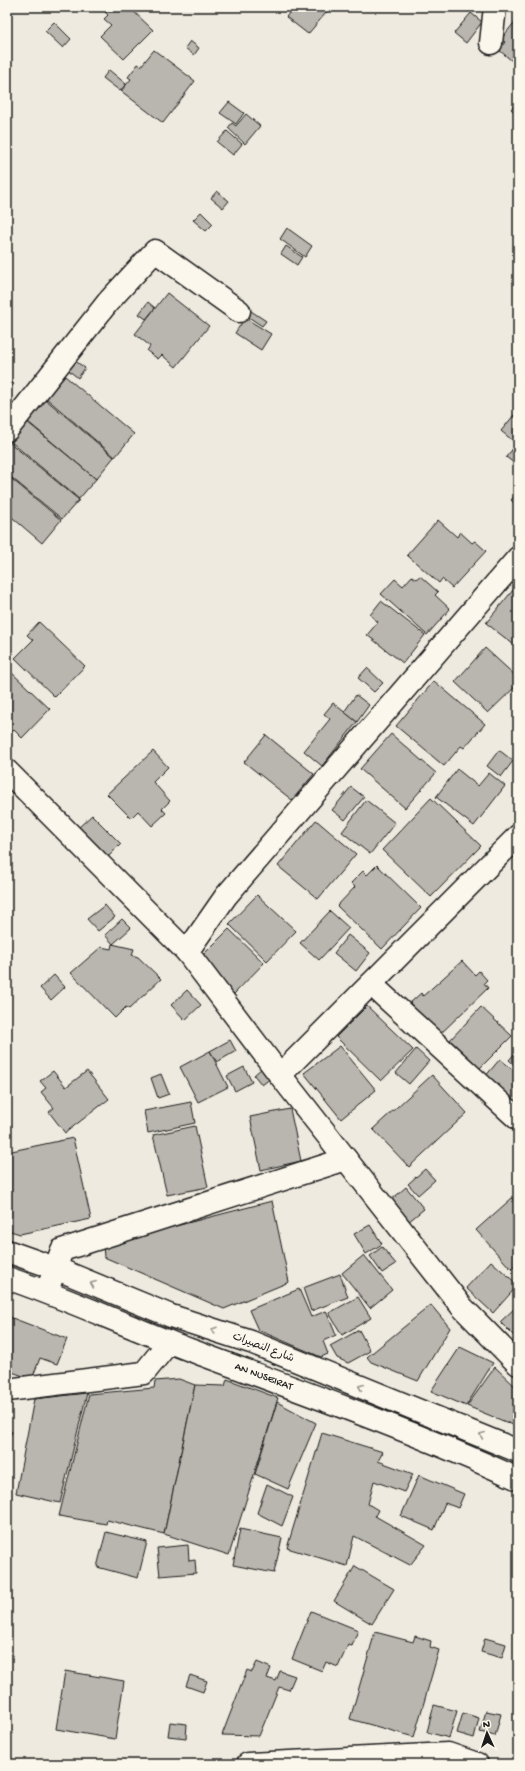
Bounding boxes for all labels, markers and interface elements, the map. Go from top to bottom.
one-way arrow [89,1280,96,1288]
one-way arrow [211,1326,218,1335]
street label: شارع النصيرات [230,1330,296,1366]
street label: AN NUSEIRAT [233,1361,295,1394]
one-way arrow [358,1383,365,1391]
one-way arrow [479,1432,486,1440]
north arrow [467,1713,507,1753]
text: N [483,1719,490,1731]

